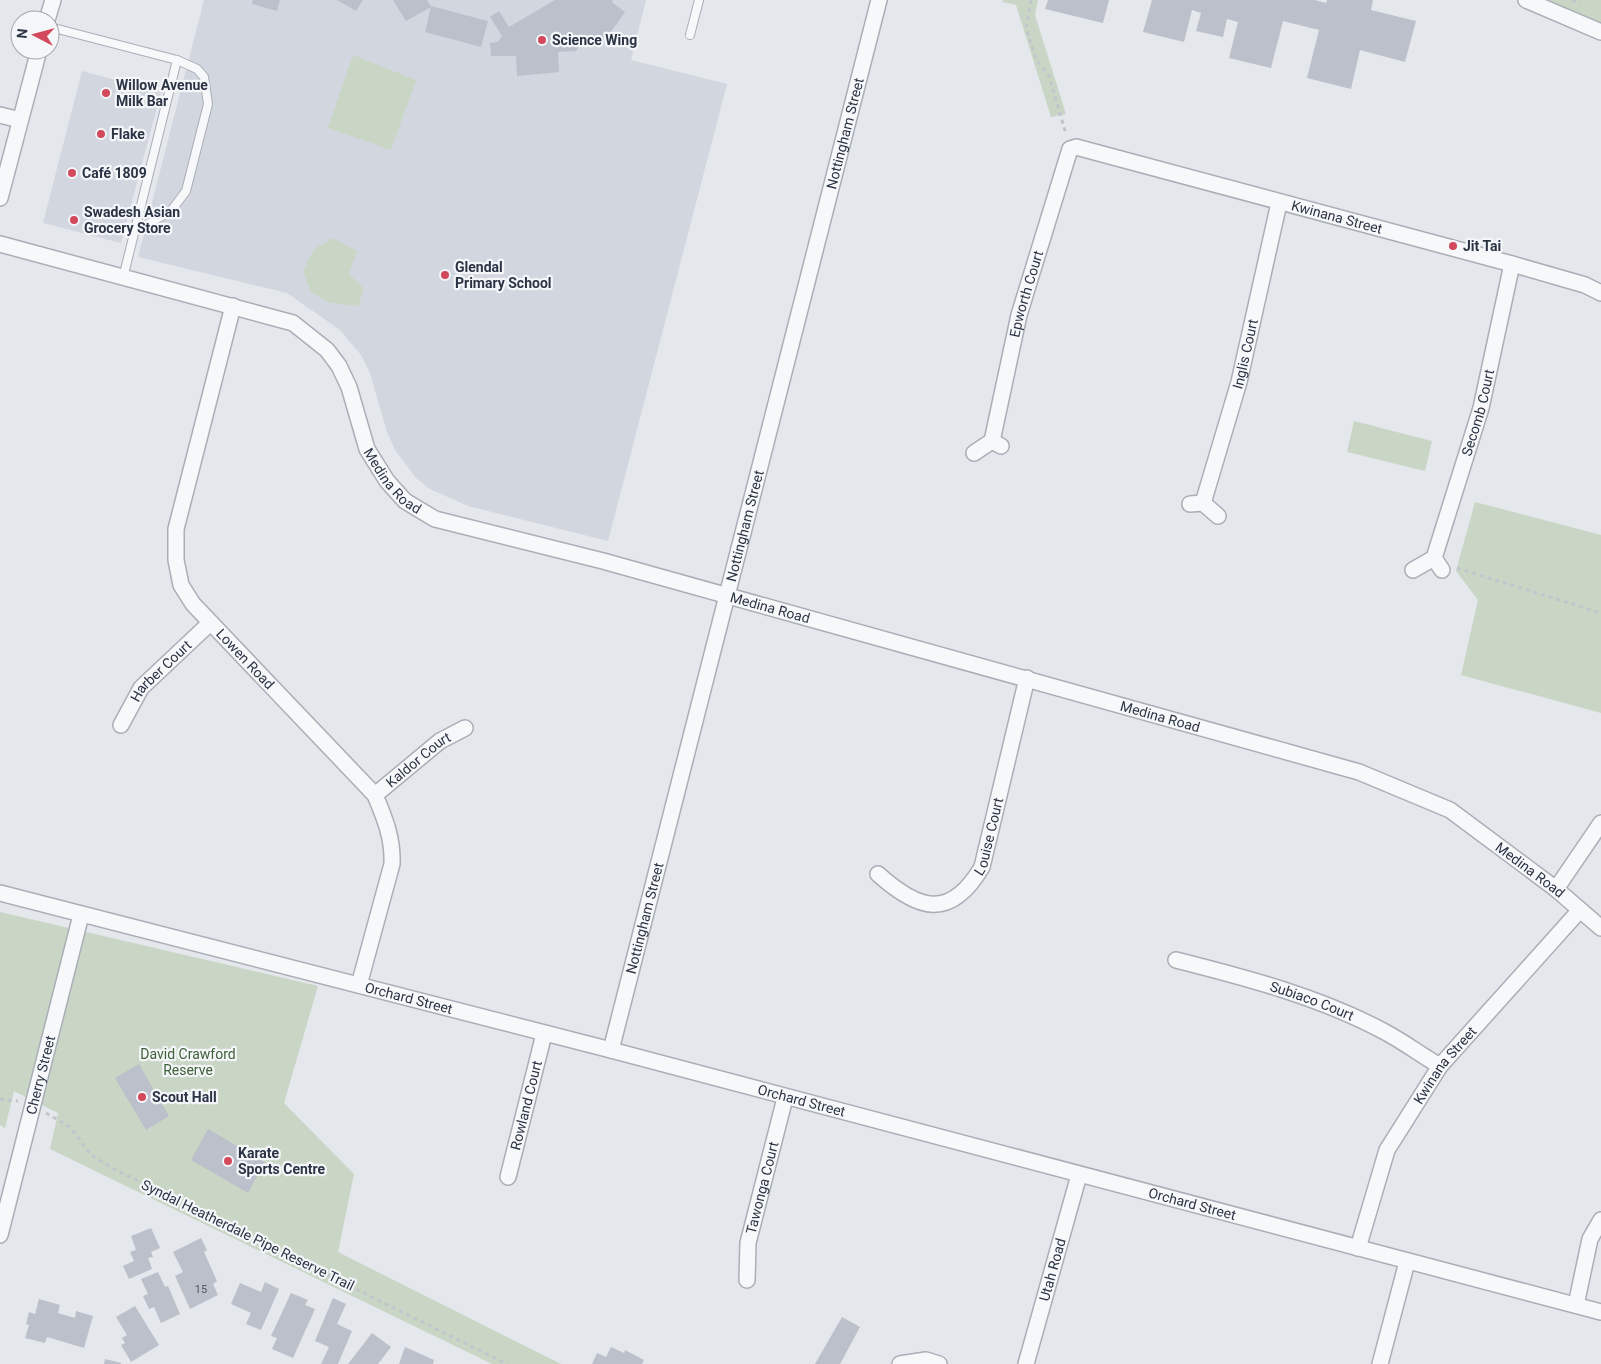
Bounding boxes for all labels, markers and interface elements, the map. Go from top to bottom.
north arrow [10,10,60,60]
text: N [14,28,31,39]
place label: Science Wing [552,32,637,48]
marker: Science Wing [536,34,548,46]
street label: Nottingham Street [823,76,867,191]
place label: Willow Avenue Milk Bar [116,77,208,109]
marker: Willow Avenue Milk Bar [100,87,112,99]
place label: Flake [111,126,145,142]
marker: Flake [95,128,107,140]
place label: Café 1809 [82,165,147,181]
marker: Café 1809 [66,167,78,179]
street label: Kwinana Street [1290,197,1385,237]
place label: Swadesh Asian Grocery Store [84,204,180,236]
marker: Swadesh Asian Grocery Store [68,214,80,226]
place label: Jit Tai [1463,238,1501,254]
marker: Jit Tai [1447,240,1459,252]
street label: Epworth Court [1006,248,1046,339]
place label: Glendal Primary School [455,259,552,291]
marker: Glendal Primary School [439,269,451,281]
street label: Inglis Court [1229,317,1261,391]
street label: Secomb Court [1458,367,1497,458]
street label: Medina Road [360,445,424,517]
street label: Nottingham Street [723,468,767,583]
street label: Medina Road [728,589,812,626]
street label: Lowen Road [213,626,278,692]
street label: Harber Court [127,637,195,704]
street label: Medina Road [1119,698,1202,735]
street label: Kaldor Court [383,729,454,790]
street label: Louise Court [971,796,1006,878]
street label: Medina Road [1493,839,1568,901]
street label: Nottingham Street [623,860,667,976]
street label: Subiaco Court [1268,978,1357,1024]
street label: Orchard Street [363,979,455,1017]
street label: Kwinana Street [1410,1023,1480,1107]
street label: Cherry Street [23,1033,58,1116]
park label: David Crawford Reserve [140,1046,236,1078]
street label: Rowland Court [507,1058,545,1152]
street label: Orchard Street [756,1081,848,1120]
place label: Scout Hall [152,1089,217,1105]
marker: Scout Hall [136,1091,148,1103]
street label: Tawonga Court [743,1139,782,1236]
place label: Karate Sports Centre [238,1145,326,1177]
marker: Karate Sports Centre [222,1155,234,1167]
street label: Syndal Heatherdale Pipe Reserve Trail [139,1176,357,1294]
street label: Orchard Street [1147,1185,1238,1223]
street label: Utah Road [1036,1236,1069,1303]
house number: 15 [195,1283,207,1296]

